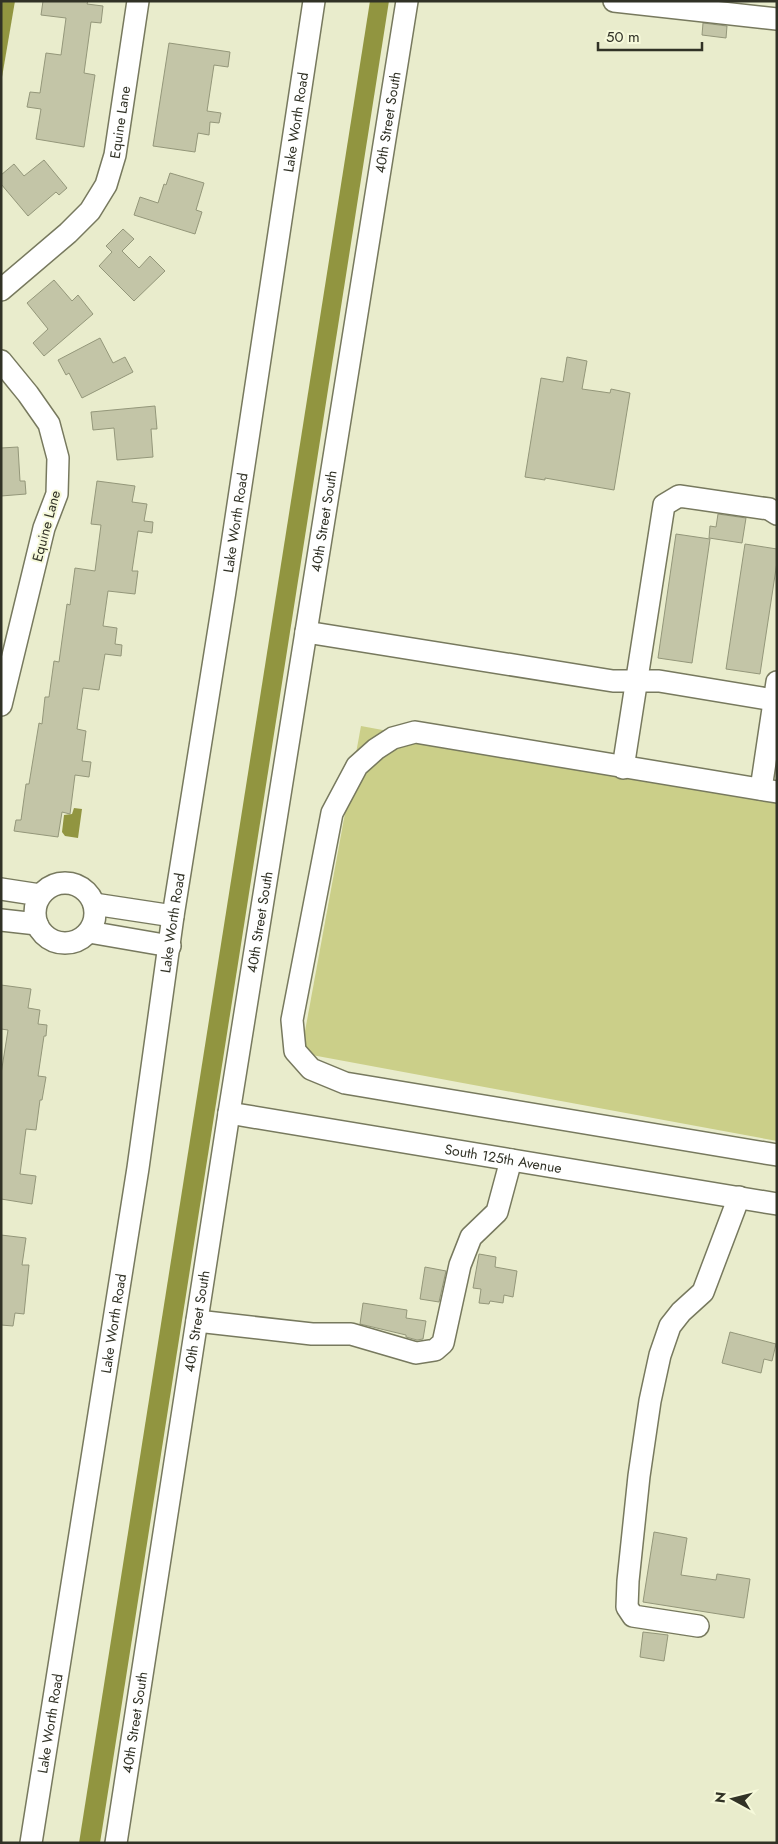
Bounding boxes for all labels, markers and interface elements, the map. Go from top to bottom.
scale bar [598,20,702,52]
text: 50 m [606,26,640,48]
street label: 40th Street South [370,70,406,175]
street label: Lake Worth Road [278,71,313,174]
street label: Equine Lane [105,85,135,160]
street label: 40th Street South [306,469,342,573]
street label: Lake Worth Road [218,471,253,574]
street label: Equine Lane [27,488,65,564]
street label: 40th Street South [242,870,278,974]
street label: Lake Worth Road [155,871,190,974]
street label: South 125th Avenue [443,1139,563,1178]
street label: 40th Street South [179,1269,215,1373]
street label: Lake Worth Road [96,1272,131,1375]
street label: 40th Street South [117,1670,152,1775]
street label: Lake Worth Road [32,1672,68,1775]
north arrow [708,1774,758,1824]
text: N [709,1791,731,1804]

